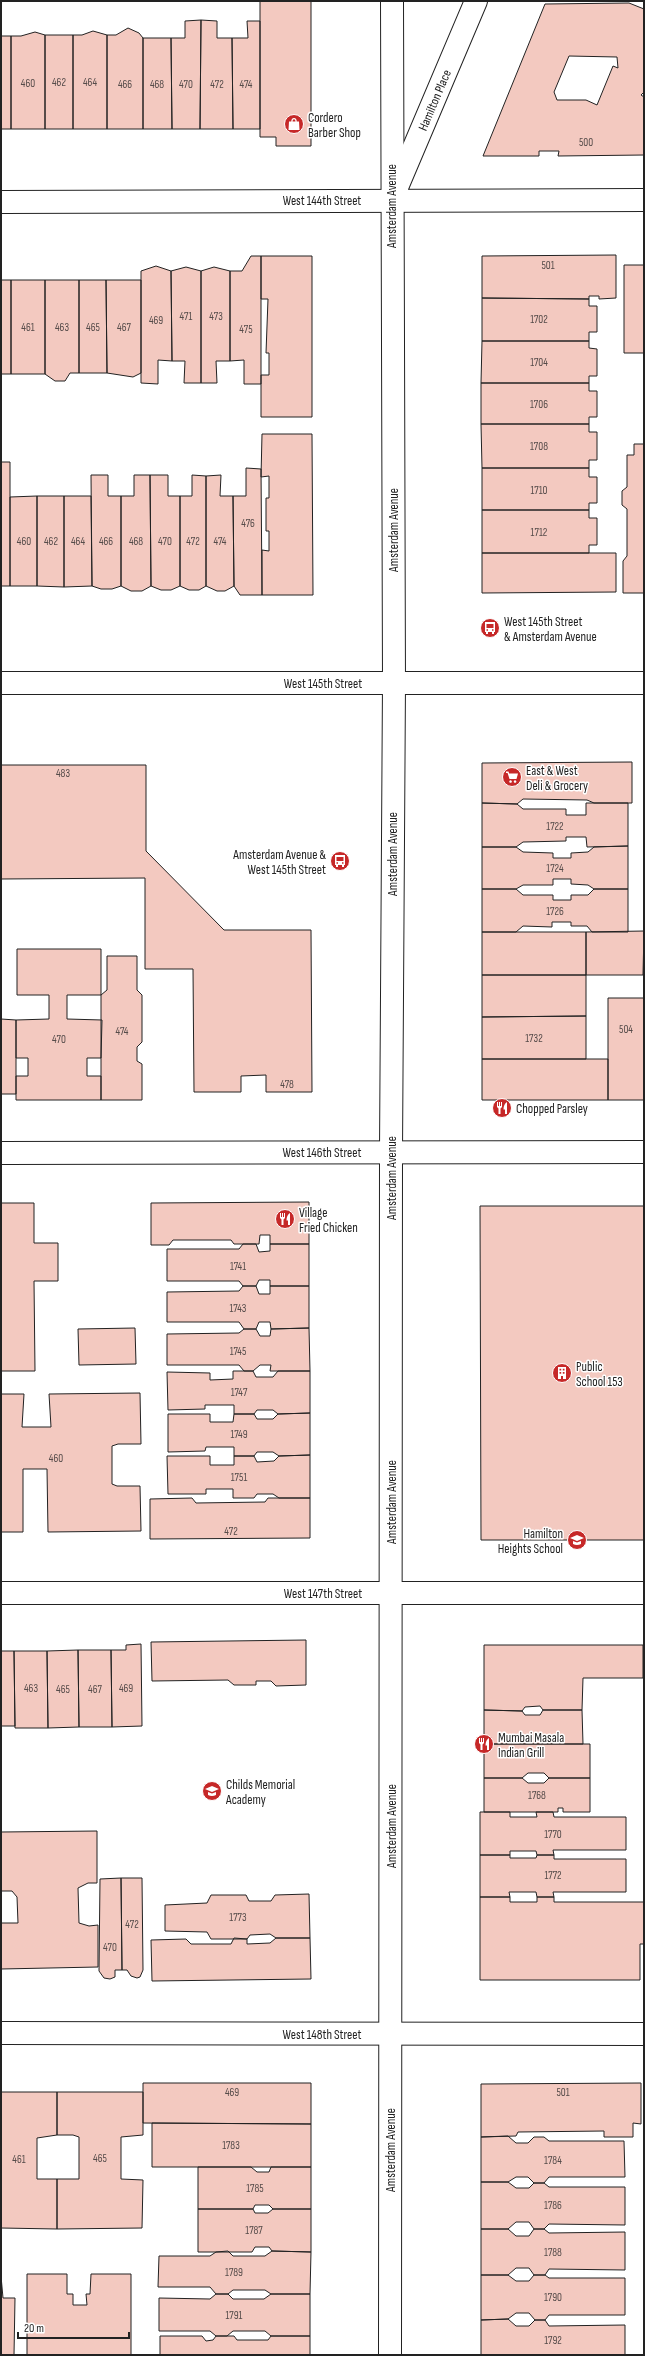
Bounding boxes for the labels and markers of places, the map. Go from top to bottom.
place label: Cordero Barber Shop [308,110,361,141]
shop icon: Cordero Barber Shop [283,113,305,135]
place label: West 145th Street & Amsterdam Avenue [504,614,597,645]
bus stop icon: West 145th Street & Amsterdam Avenue [479,617,501,639]
place label: East & West Deli & Grocery [526,763,588,794]
supermarket icon: East & West Deli & Grocery [501,766,523,788]
place label: Amsterdam Avenue & West 145th Street [232,847,326,878]
bus stop icon: Amsterdam Avenue & West 145th Street [329,850,351,872]
restaurant icon: Chopped Parsley [491,1097,513,1119]
place label: Chopped Parsley [516,1101,588,1117]
place label: Village Fried Chicken [299,1205,358,1236]
restaurant icon: Village Fried Chicken [274,1208,296,1230]
place label: Public School 153 [576,1359,623,1390]
building icon: Public School 153 [551,1362,573,1384]
place label: Hamilton Heights School [498,1526,563,1557]
school or university icon: Hamilton Heights School [566,1529,588,1551]
place label: Mumbai Masala Indian Grill [498,1730,564,1761]
restaurant icon: Mumbai Masala Indian Grill [473,1733,495,1755]
place label: Childs Memorial Academy [225,1777,295,1808]
school or university icon: Childs Memorial Academy [201,1780,223,1802]

